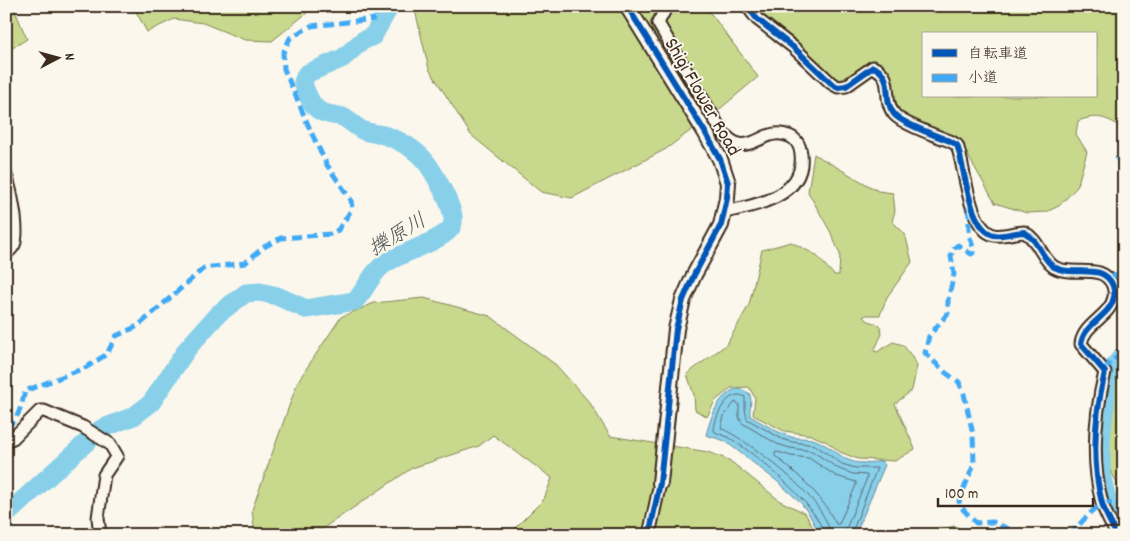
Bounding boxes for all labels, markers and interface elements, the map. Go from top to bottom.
north arrow [32,32,82,82]
legend [922,32,1098,98]
street label: Shigi Flower Road [656,33,747,162]
text: 自転車道 [968,44,1028,66]
text: N [59,52,79,61]
text: 小道 [968,68,998,90]
water label: 擽原川 [364,207,433,266]
scale bar [938,476,1092,508]
text: 100 m [945,484,978,506]

